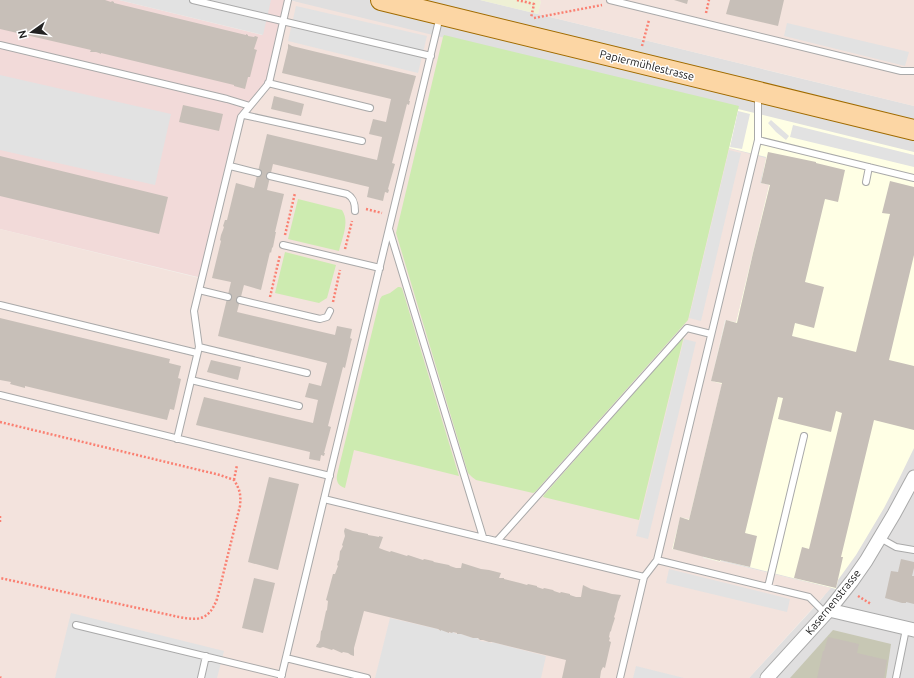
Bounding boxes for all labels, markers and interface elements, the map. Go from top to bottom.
north arrow [12,12,52,52]
text: N [15,29,29,40]
street label: Papiermühlestrasse [598,47,696,83]
street label: Kasernenstrasse [803,567,863,637]

